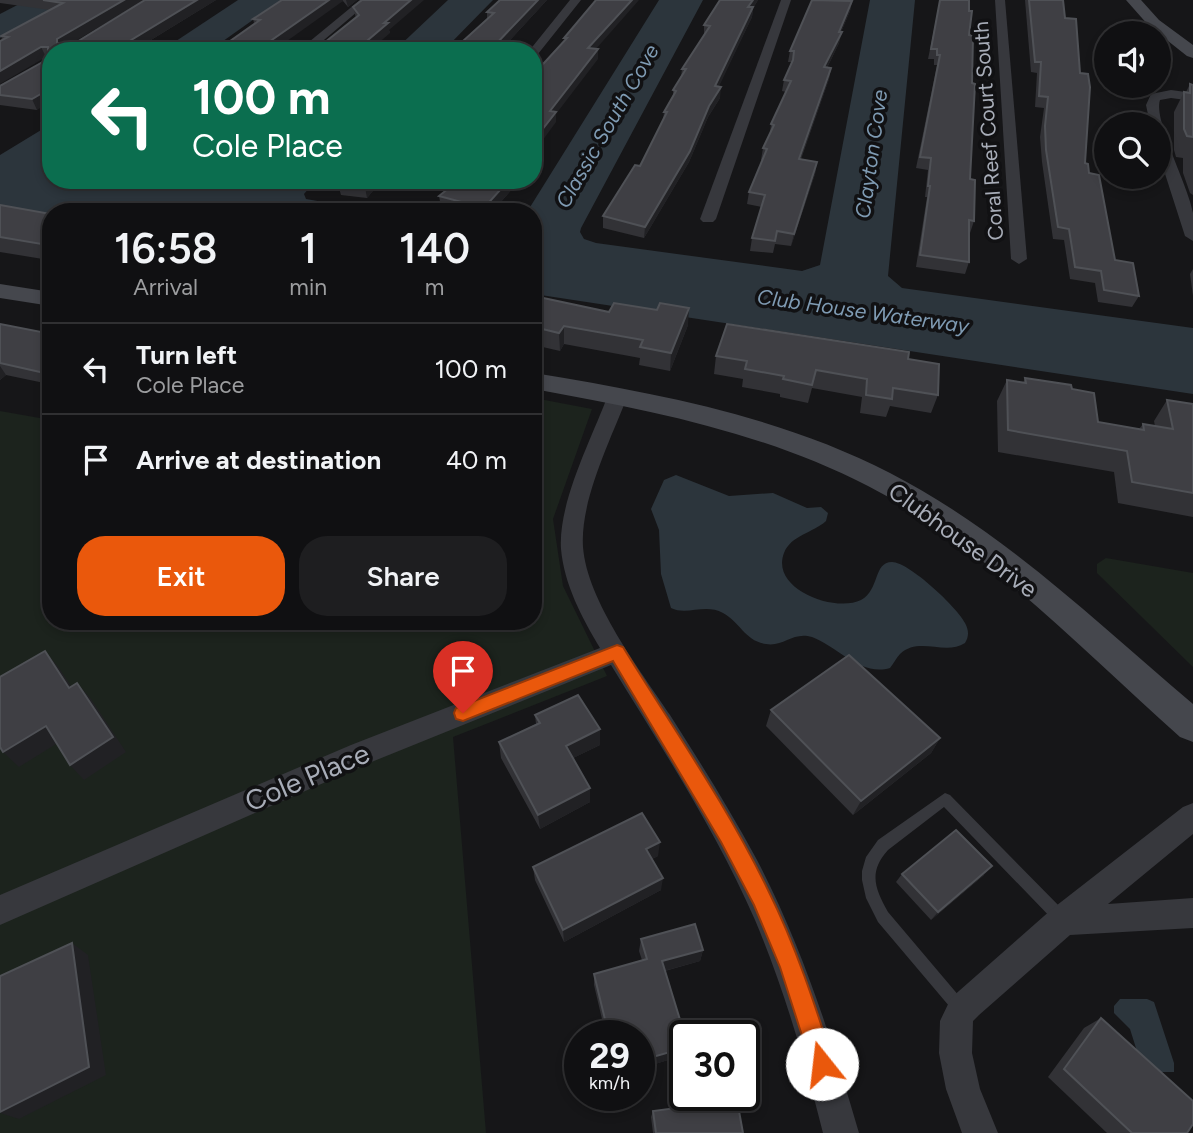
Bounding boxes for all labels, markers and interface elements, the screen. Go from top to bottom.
street label: Coral Reef Court South [968,21,1008,241]
map controls [1094,21,1171,189]
button: sound [1094,21,1171,98]
water label: Classic South Cove [550,39,664,212]
text: 100 m [192,67,331,126]
icon: left [77,70,168,161]
water label: Clayton Cove [850,88,892,220]
button: search [1094,112,1171,189]
text: Cole Place [192,127,343,165]
text: 16:58 [114,223,217,274]
text: 1 [299,223,317,274]
text: 140 [399,223,470,274]
text: Arrival [133,273,198,301]
text: min [289,273,327,301]
text: m [425,273,444,301]
water label: Club House Waterway [756,284,971,338]
text: Turn left [136,339,237,371]
icon: left [77,350,115,388]
text: 100 m [434,353,507,385]
text: Cole Place [136,371,244,399]
icon: arrive [77,441,115,479]
text: Arrive at destination [136,444,381,476]
text: 40 m [446,444,507,476]
street label: Clubhouse Drive [883,476,1043,604]
button: Exit [77,536,285,616]
button: Share [299,536,507,616]
pin [433,641,493,713]
icon: arrive [444,652,482,690]
street label: Cole Place [240,736,374,818]
speed limit sign: 30 [669,1020,760,1111]
position arrow [785,1027,859,1101]
text: 29 [589,1035,630,1077]
text: km/h [589,1072,630,1094]

